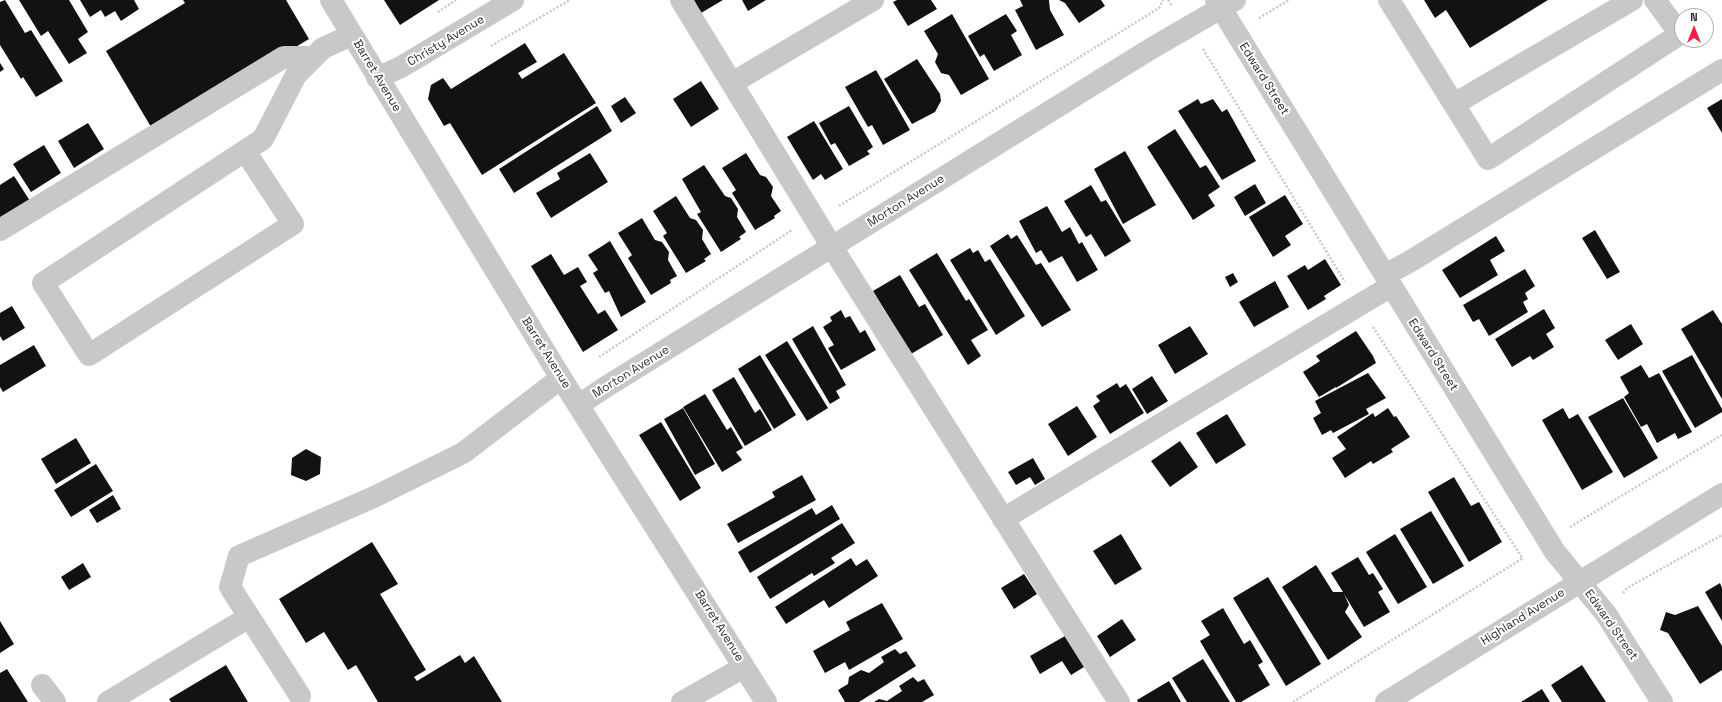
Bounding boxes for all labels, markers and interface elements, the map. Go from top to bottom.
north arrow [1674,8,1714,48]
text: N [1690,10,1698,24]
street label: Christy Avenue [405,12,487,70]
street label: Barret Avenue [350,37,404,115]
street label: Edward Street [1236,40,1292,118]
street label: Morton Avenue [865,172,947,230]
street label: Barret Avenue [518,315,574,391]
street label: Edward Street [1405,316,1461,394]
street label: Morton Avenue [590,343,672,401]
street label: Highland Avenue [1478,585,1568,649]
street label: Edward Street [1581,587,1641,663]
street label: Barret Avenue [691,588,747,664]

